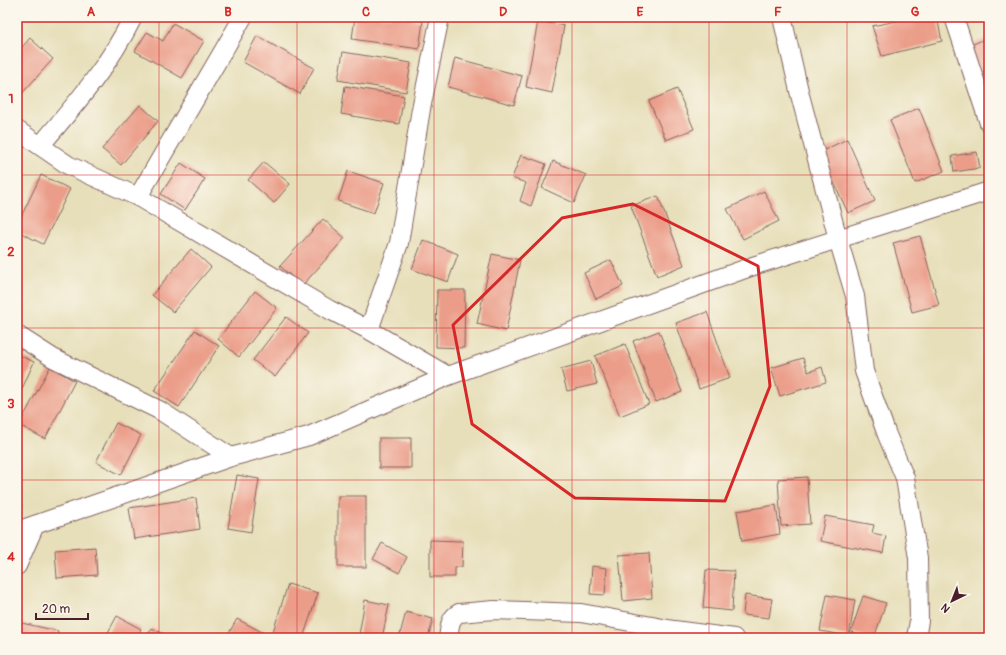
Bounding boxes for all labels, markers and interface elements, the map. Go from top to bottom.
text: A [87,4,96,20]
text: B [224,4,232,20]
text: C [362,4,370,20]
text: D [499,4,507,20]
text: E [637,4,644,20]
text: F [774,4,782,20]
text: G [911,4,920,20]
text: 1 [8,91,14,107]
text: 2 [7,244,15,260]
text: 3 [7,396,15,412]
text: 4 [7,549,15,565]
north arrow [932,581,972,621]
scale bar [36,595,88,621]
text: N [938,600,953,615]
text: 20 m [42,602,71,617]

